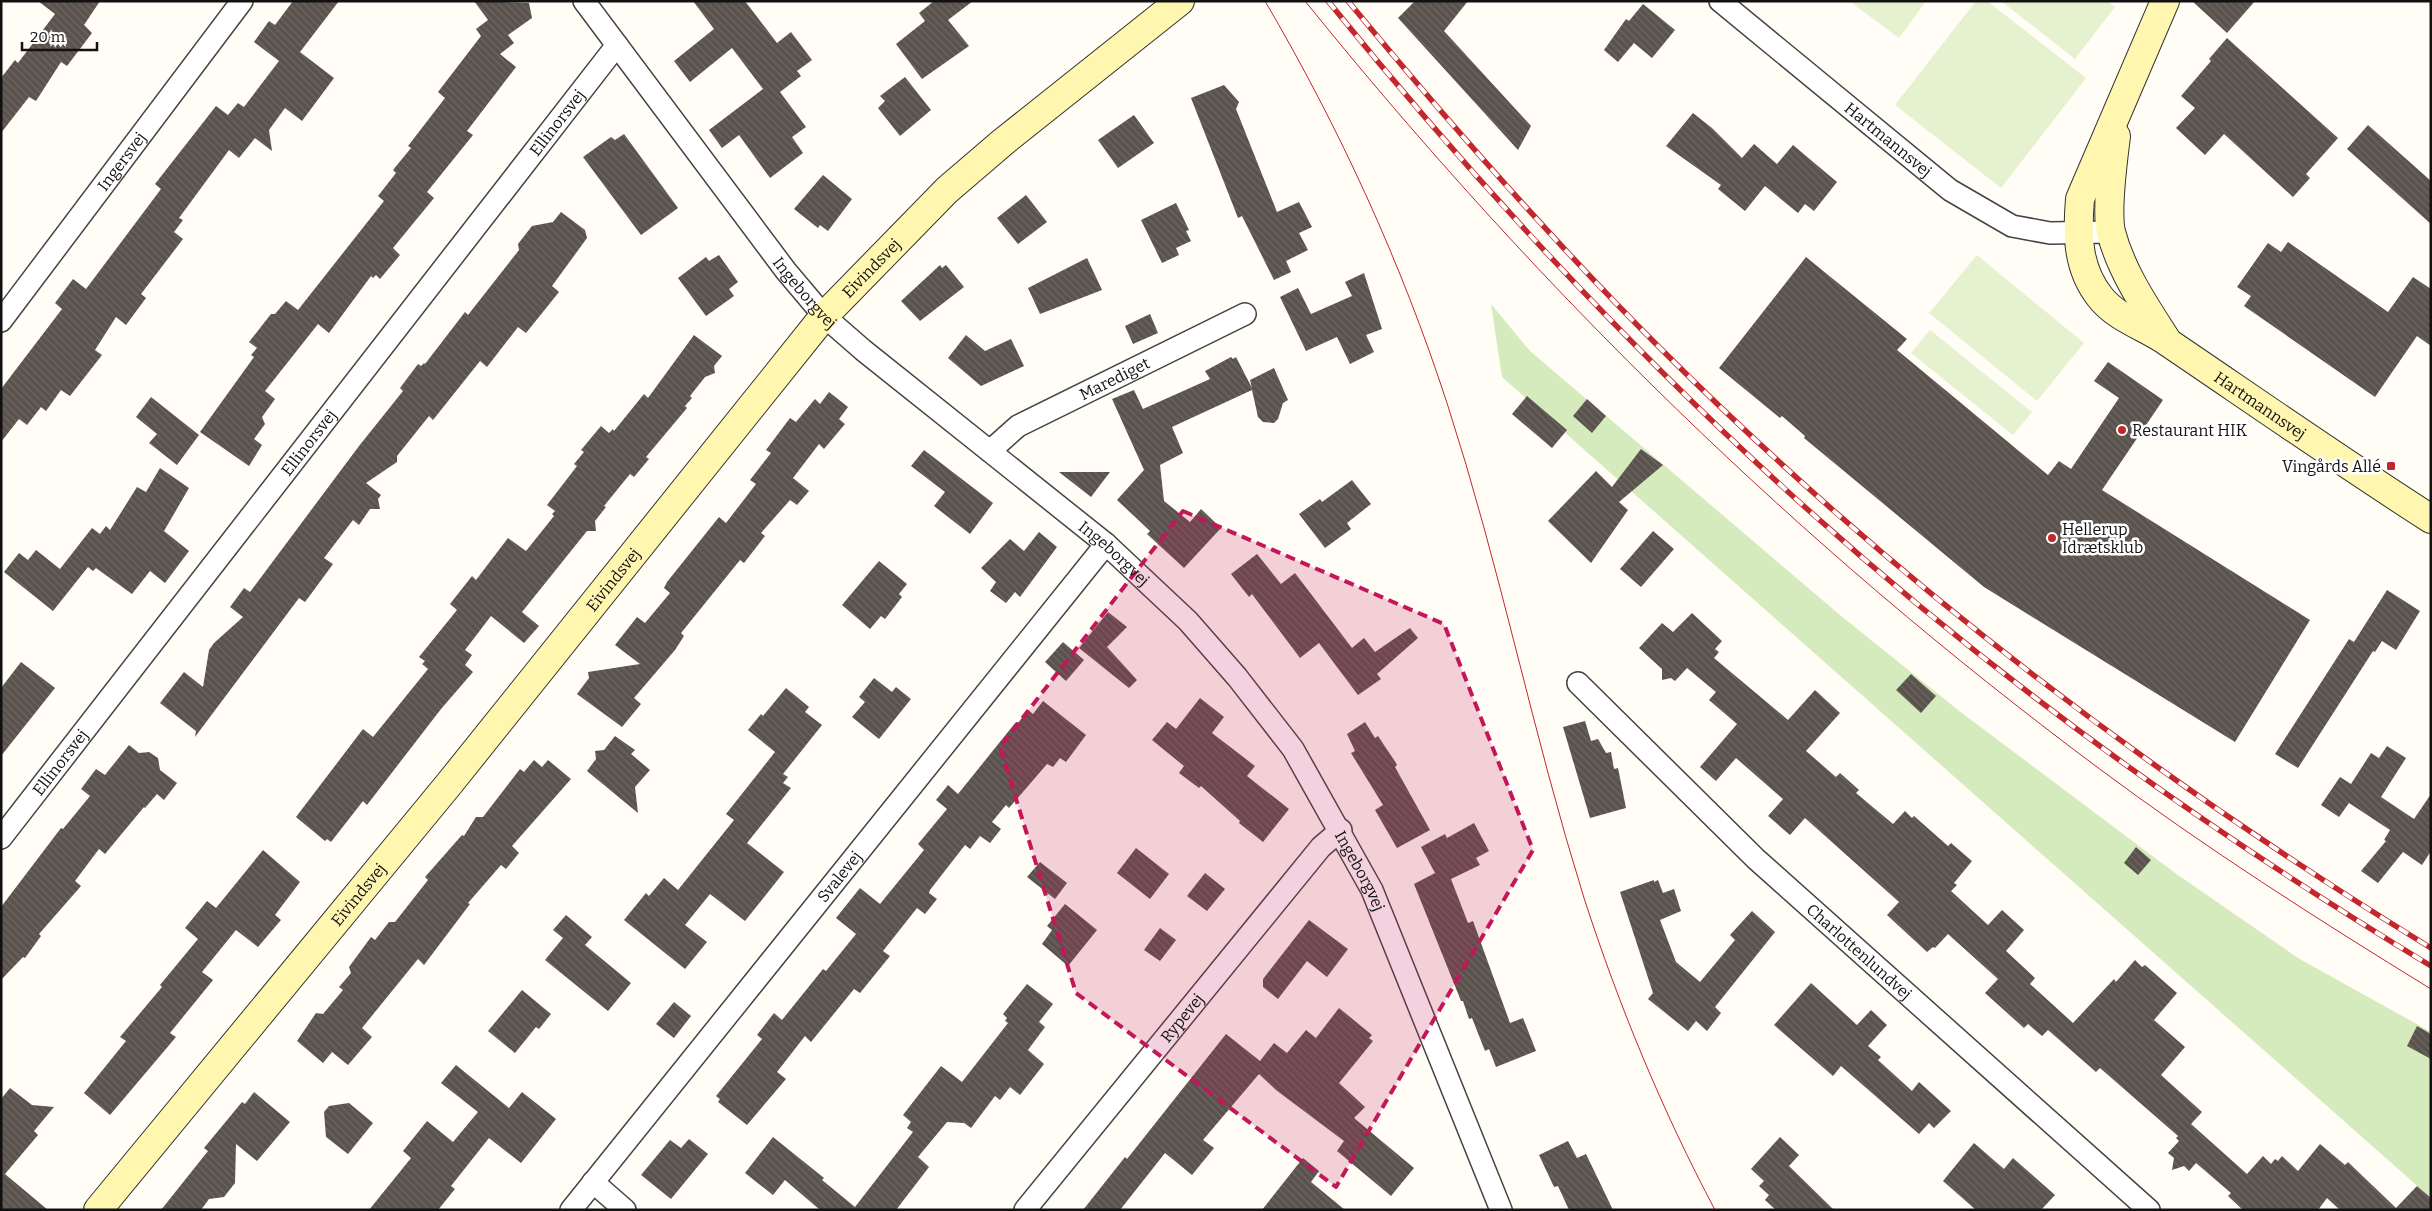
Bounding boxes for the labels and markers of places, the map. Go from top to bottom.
place label: Restaurant HIK [2132,421,2248,440]
marker: Restaurant HIK [2116,424,2128,436]
place label: Vingårds Allé [2282,457,2381,476]
marker: Vingårds Allé [2385,460,2397,472]
place label: Hellerup Idrætsklub [2062,520,2143,557]
marker: Hellerup Idrætsklub [2046,532,2058,544]

